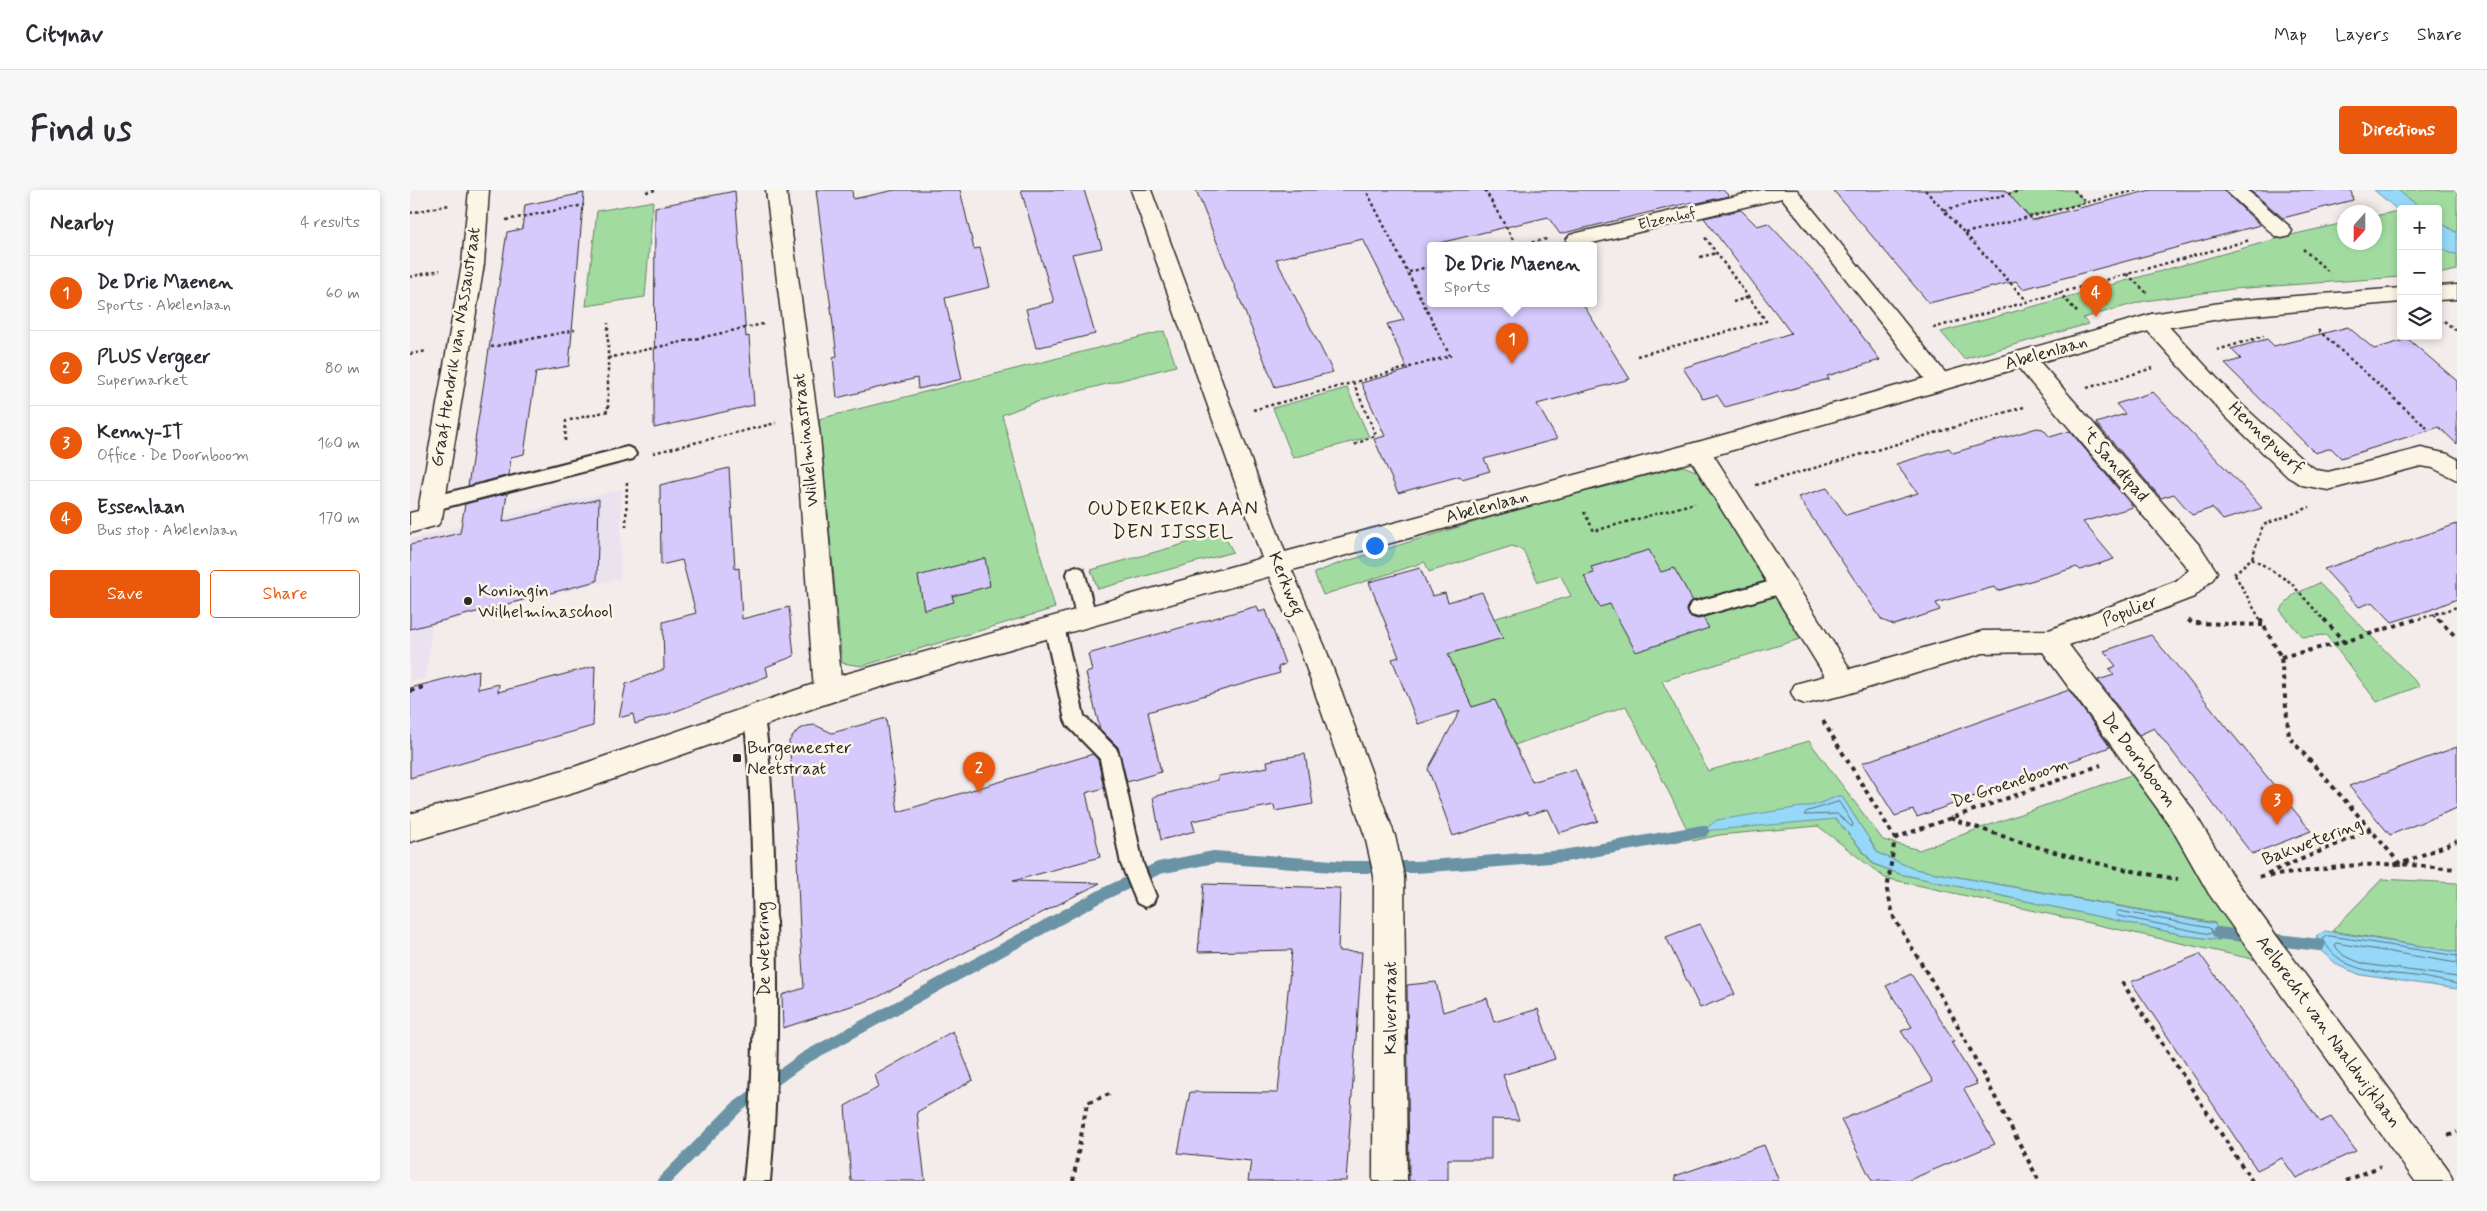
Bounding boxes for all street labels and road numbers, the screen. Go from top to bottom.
street label: Elzenhof [1636,203,1698,235]
street label: Graaf Hendrik van Nassaustraat [425,225,487,469]
street label: Abelenlaan [2002,330,2090,376]
street label: Wilhelminastraat [787,372,825,508]
street label: Hennepwerf [2223,397,2309,480]
street label: 't Sandtpad [2076,423,2154,507]
street label: Abelenlaan [1443,484,1531,530]
street label: Kerkweg [1260,548,1310,620]
street label: Populier [2099,589,2161,632]
street label: De Doornboom [2096,708,2182,812]
street label: De Groeneboom [1948,752,2072,814]
street label: Bakwetering [2259,812,2365,872]
street label: De Wetering [751,901,778,997]
street label: Aelbrecht van Naaldwijklaan [2250,931,2406,1133]
street label: Kalverstraat [1379,961,1403,1055]

